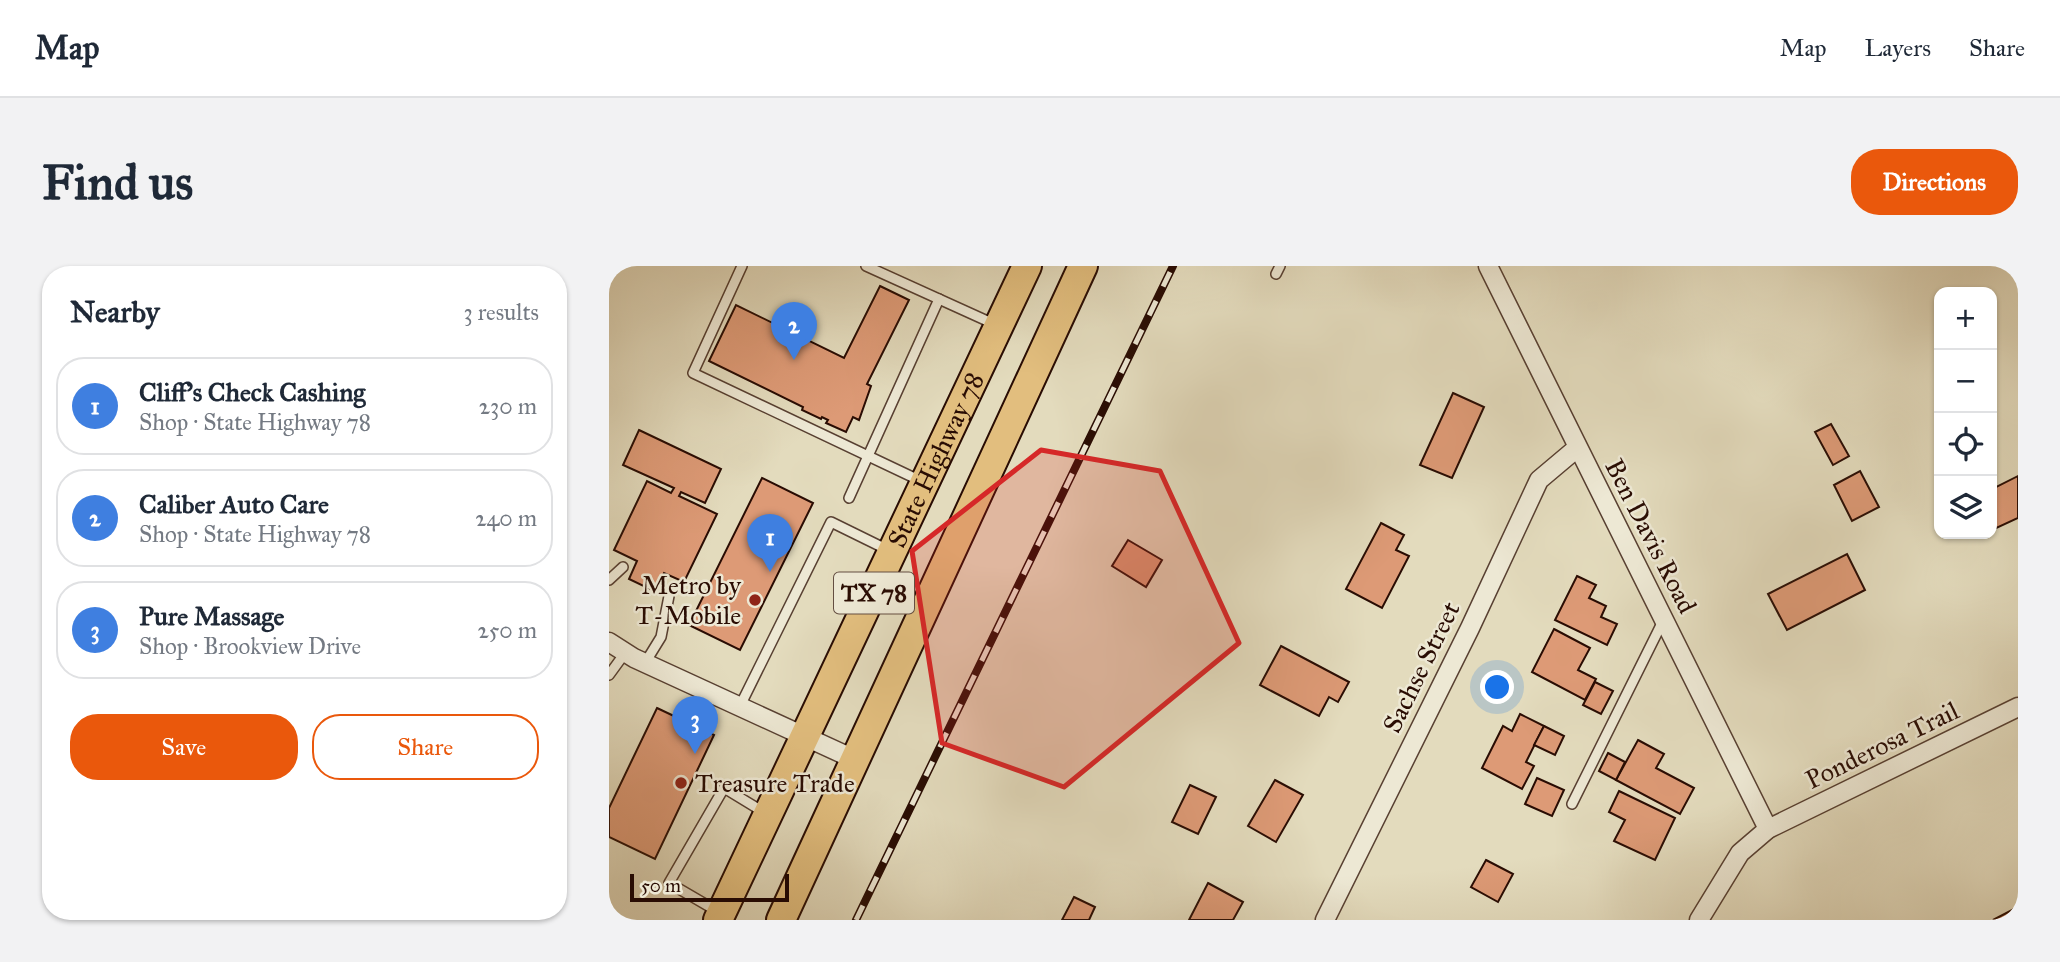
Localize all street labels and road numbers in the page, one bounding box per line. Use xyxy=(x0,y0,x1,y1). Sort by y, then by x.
street label: State Highway 78 xyxy=(880,367,990,552)
street label: Ben Davis Road xyxy=(1598,453,1704,619)
road number: TX 78 xyxy=(834,572,914,614)
street label: Sachse Street xyxy=(1376,596,1466,738)
street label: Ponderosa Trail xyxy=(1800,694,1964,796)

